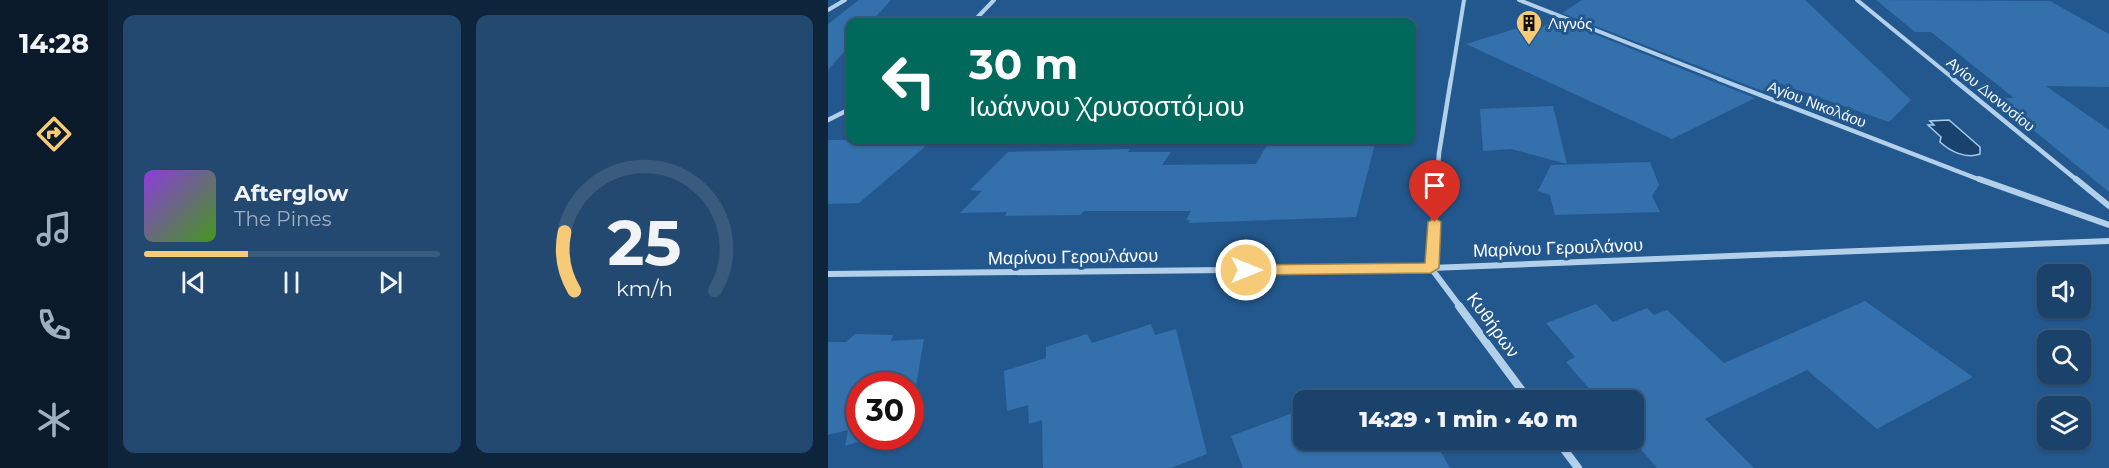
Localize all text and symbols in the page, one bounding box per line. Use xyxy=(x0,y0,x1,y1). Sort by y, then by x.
building icon: Λιγνός xyxy=(1514,8,1544,46)
place label: Λιγνός xyxy=(1548,14,1592,33)
text: 14:28 xyxy=(19,27,89,60)
text: 30 m xyxy=(969,38,1078,90)
icon: left xyxy=(870,42,948,120)
street label: Αγίου Διονυσίου xyxy=(1943,53,2039,135)
street label: Αγίου Νικολάου xyxy=(1765,76,1869,132)
text: Ιωάννου Χρυσοστόμου xyxy=(969,90,1244,123)
icon: directions xyxy=(33,113,75,155)
pin xyxy=(1409,160,1460,222)
icon: arrive xyxy=(1418,169,1451,202)
text: Afterglow xyxy=(234,180,348,207)
text: 25 xyxy=(607,205,681,281)
text: The Pines xyxy=(234,207,331,231)
icon: music xyxy=(33,208,75,250)
street label: Μαρίνου Γερουλάνου xyxy=(1473,234,1643,262)
position arrow xyxy=(1214,238,1278,302)
street label: Μαρίνου Γερουλάνου xyxy=(988,245,1158,269)
map controls xyxy=(2037,264,2091,450)
button: sound xyxy=(2037,264,2091,318)
icon: previous xyxy=(177,266,210,299)
icon: pause xyxy=(275,266,308,299)
icon: next xyxy=(374,266,407,299)
text: km/h xyxy=(616,275,673,301)
street label: Κυθήρων xyxy=(1462,288,1524,362)
icon: phone xyxy=(33,304,75,346)
button: search xyxy=(2037,330,2091,384)
speed limit sign: 30 xyxy=(846,372,924,450)
button: layers xyxy=(2037,396,2091,450)
icon: climate xyxy=(33,399,75,441)
text: 14:29 · 1 min · 40 m xyxy=(1359,406,1578,433)

